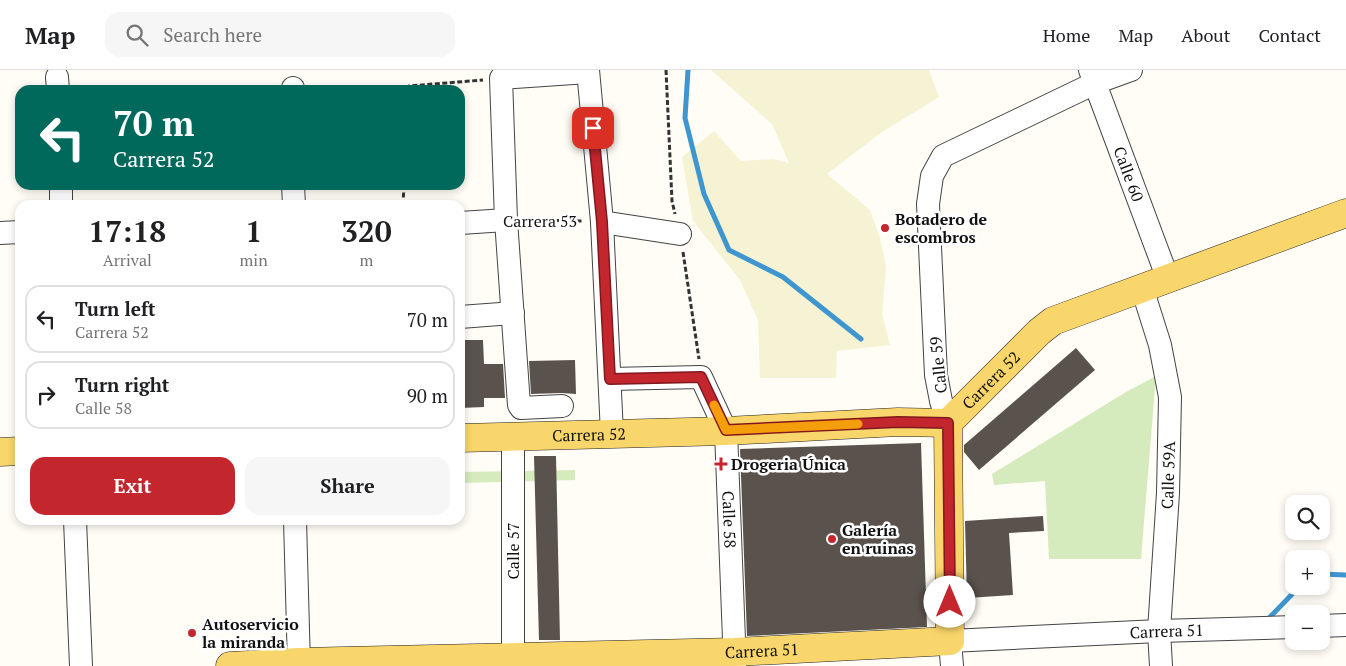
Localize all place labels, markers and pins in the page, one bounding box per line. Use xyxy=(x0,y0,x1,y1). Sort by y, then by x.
pin xyxy=(572,107,614,149)
place label: Botadero de escombros xyxy=(895,208,988,248)
marker: Botadero de escombros xyxy=(879,222,891,234)
place label: Drogeria Única xyxy=(731,453,846,475)
marker: Drogeria Única xyxy=(715,458,727,470)
place label: Galería en ruinas xyxy=(842,519,914,559)
marker: Galería en ruinas xyxy=(826,533,838,545)
place label: Autoservicio la miranda xyxy=(202,613,299,653)
marker: Autoservicio la miranda xyxy=(186,627,198,639)

